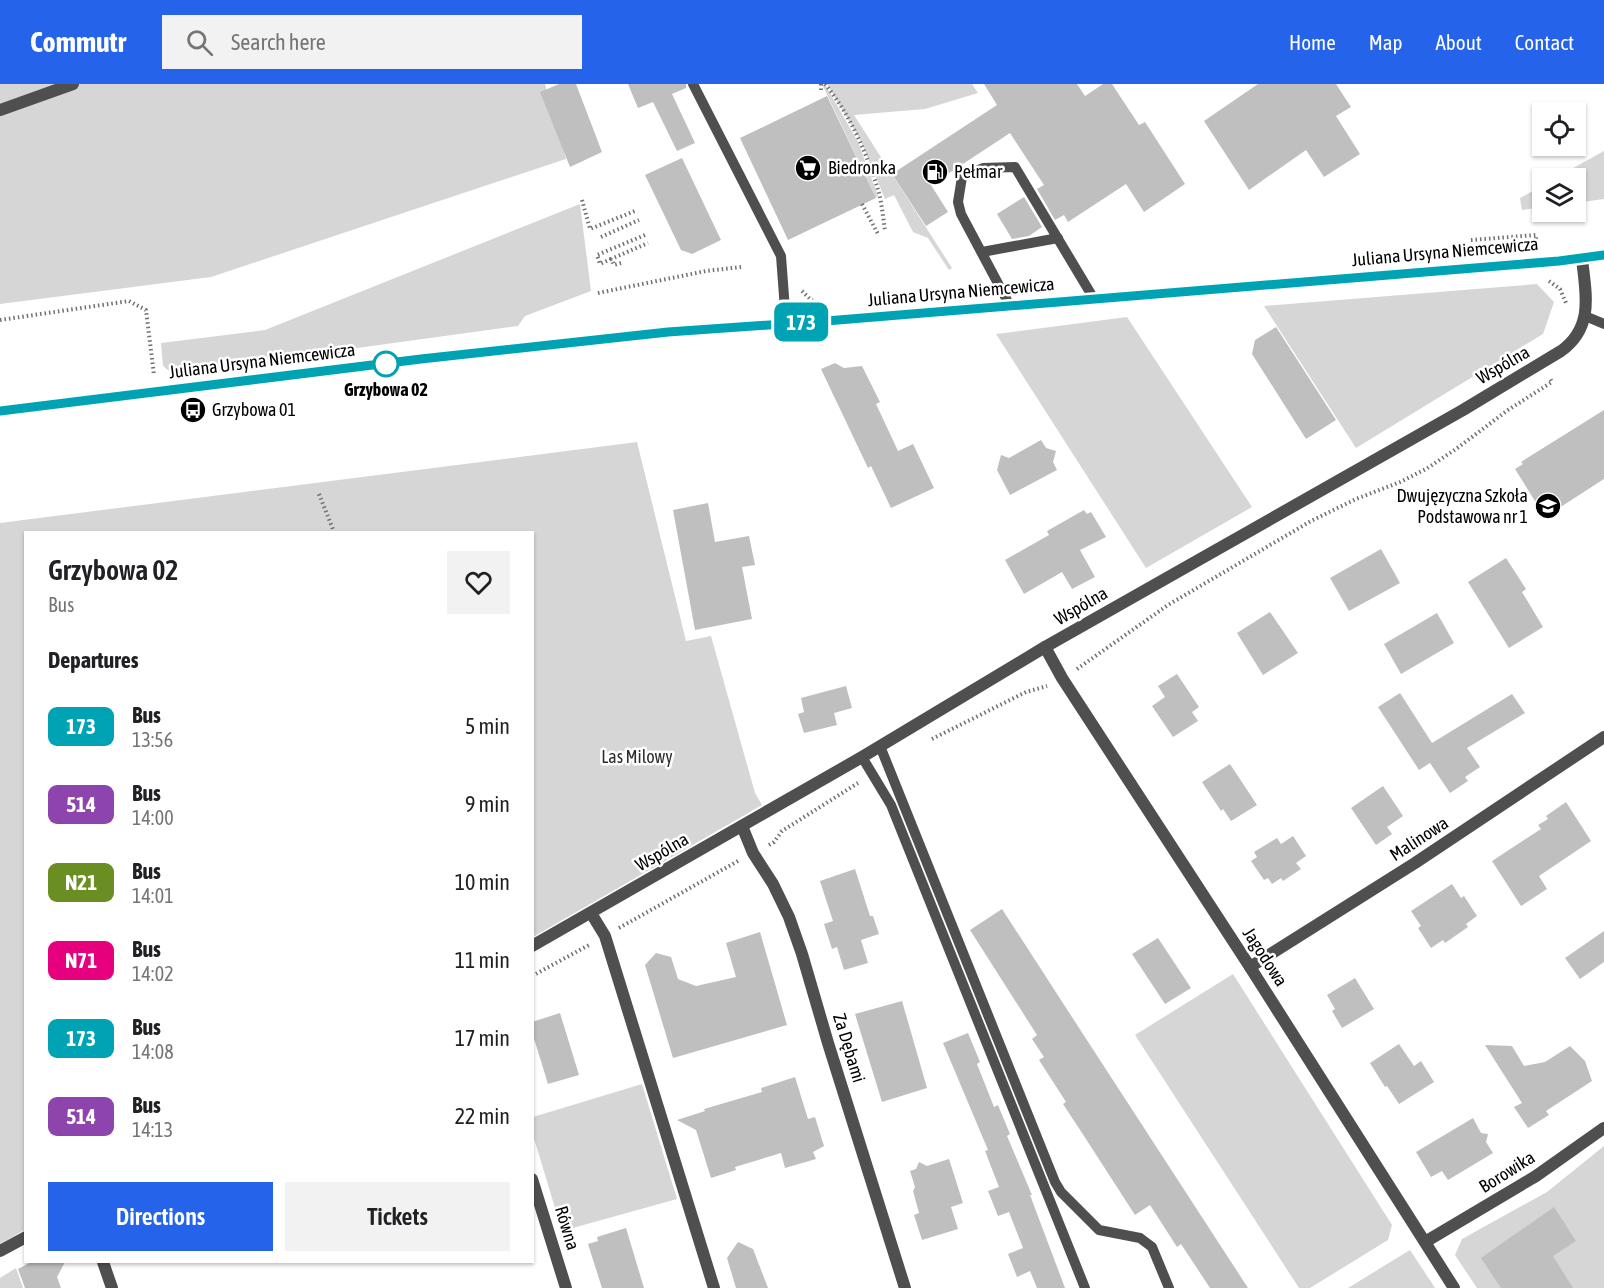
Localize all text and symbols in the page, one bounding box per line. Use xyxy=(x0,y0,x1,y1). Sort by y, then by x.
search box xyxy=(162,15,582,69)
text: Commutr xyxy=(30,26,126,58)
icon: search xyxy=(183,26,216,59)
text: Search here xyxy=(231,29,326,55)
text: Home xyxy=(1289,30,1336,54)
text: Map xyxy=(1369,30,1403,54)
text: About xyxy=(1436,30,1482,54)
text: Contact xyxy=(1515,30,1574,54)
map controls xyxy=(1532,102,1586,222)
button: locate xyxy=(1532,102,1586,156)
supermarket icon: Biedronka xyxy=(793,153,823,183)
place label: Biedronka xyxy=(828,157,896,178)
fuel station icon: Pełmar xyxy=(920,157,950,187)
place label: Pełmar xyxy=(954,161,1003,182)
button: layers xyxy=(1532,168,1586,222)
street label: Juliana Ursyna Niemcewicza xyxy=(1351,233,1539,270)
street label: Juliana Ursyna Niemcewicza xyxy=(867,273,1055,310)
line badge: 173 xyxy=(766,302,836,342)
text: 173 xyxy=(786,310,816,334)
street label: Juliana Ursyna Niemcewicza xyxy=(168,339,356,382)
street label: Wspólna xyxy=(1472,341,1533,388)
marker: Grzybowa 02 xyxy=(373,351,399,377)
place label: Grzybowa 02 xyxy=(344,379,428,400)
bus stop icon: Grzybowa 01 xyxy=(178,395,208,425)
place label: Grzybowa 01 xyxy=(212,399,296,420)
place label: Dwujęzyczna Szkoła Podstawowa nr 1 xyxy=(1397,485,1528,527)
school or university icon: Dwujęzyczna Szkoła Podstawowa nr 1 xyxy=(1533,491,1563,521)
button: heart xyxy=(447,551,510,614)
text: Grzybowa 02 xyxy=(48,554,178,586)
street label: Wspólna xyxy=(1050,582,1111,629)
text: Bus xyxy=(48,593,74,616)
text: Departures xyxy=(48,647,138,673)
text: Bus xyxy=(132,702,161,728)
text: 5 min xyxy=(465,713,510,739)
text: 173 xyxy=(66,714,96,738)
text: 13:56 xyxy=(132,728,173,751)
park label: Las Milowy xyxy=(601,746,673,767)
text: Bus xyxy=(132,780,161,806)
text: 9 min xyxy=(465,791,510,817)
text: 514 xyxy=(66,792,96,816)
text: 14:00 xyxy=(132,806,174,829)
street label: Malinowa xyxy=(1386,812,1452,865)
street label: Wspólna xyxy=(631,828,692,875)
text: Bus xyxy=(132,858,161,884)
text: 10 min xyxy=(455,869,510,895)
text: N21 xyxy=(65,870,97,894)
text: 14:01 xyxy=(132,884,174,907)
street label: Jagodowa xyxy=(1239,923,1292,990)
text: Bus xyxy=(132,936,161,962)
text: 11 min xyxy=(455,947,510,973)
text: N71 xyxy=(65,948,97,972)
text: 14:02 xyxy=(132,962,174,985)
street label: Za Dębami xyxy=(829,1011,870,1085)
text: Bus xyxy=(132,1014,161,1040)
text: 17 min xyxy=(455,1025,510,1051)
text: 173 xyxy=(66,1026,96,1050)
text: 14:08 xyxy=(132,1040,174,1063)
text: Bus xyxy=(132,1092,161,1118)
text: 22 min xyxy=(455,1103,510,1129)
text: 514 xyxy=(66,1104,96,1128)
text: 14:13 xyxy=(132,1118,173,1141)
street label: Borowika xyxy=(1475,1146,1538,1197)
button: Directions xyxy=(48,1182,273,1251)
button: Tickets xyxy=(285,1182,510,1251)
street label: Równa xyxy=(551,1203,584,1253)

